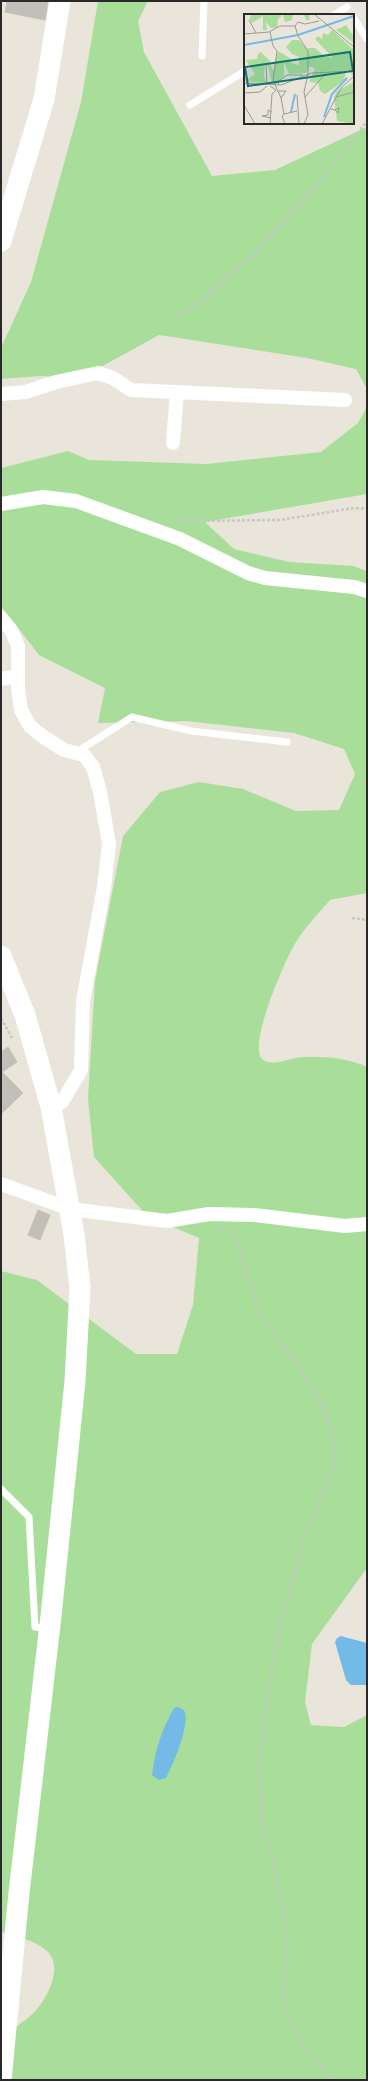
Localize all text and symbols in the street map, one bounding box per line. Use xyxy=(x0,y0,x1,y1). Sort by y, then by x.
inset map xyxy=(244,14,354,124)

